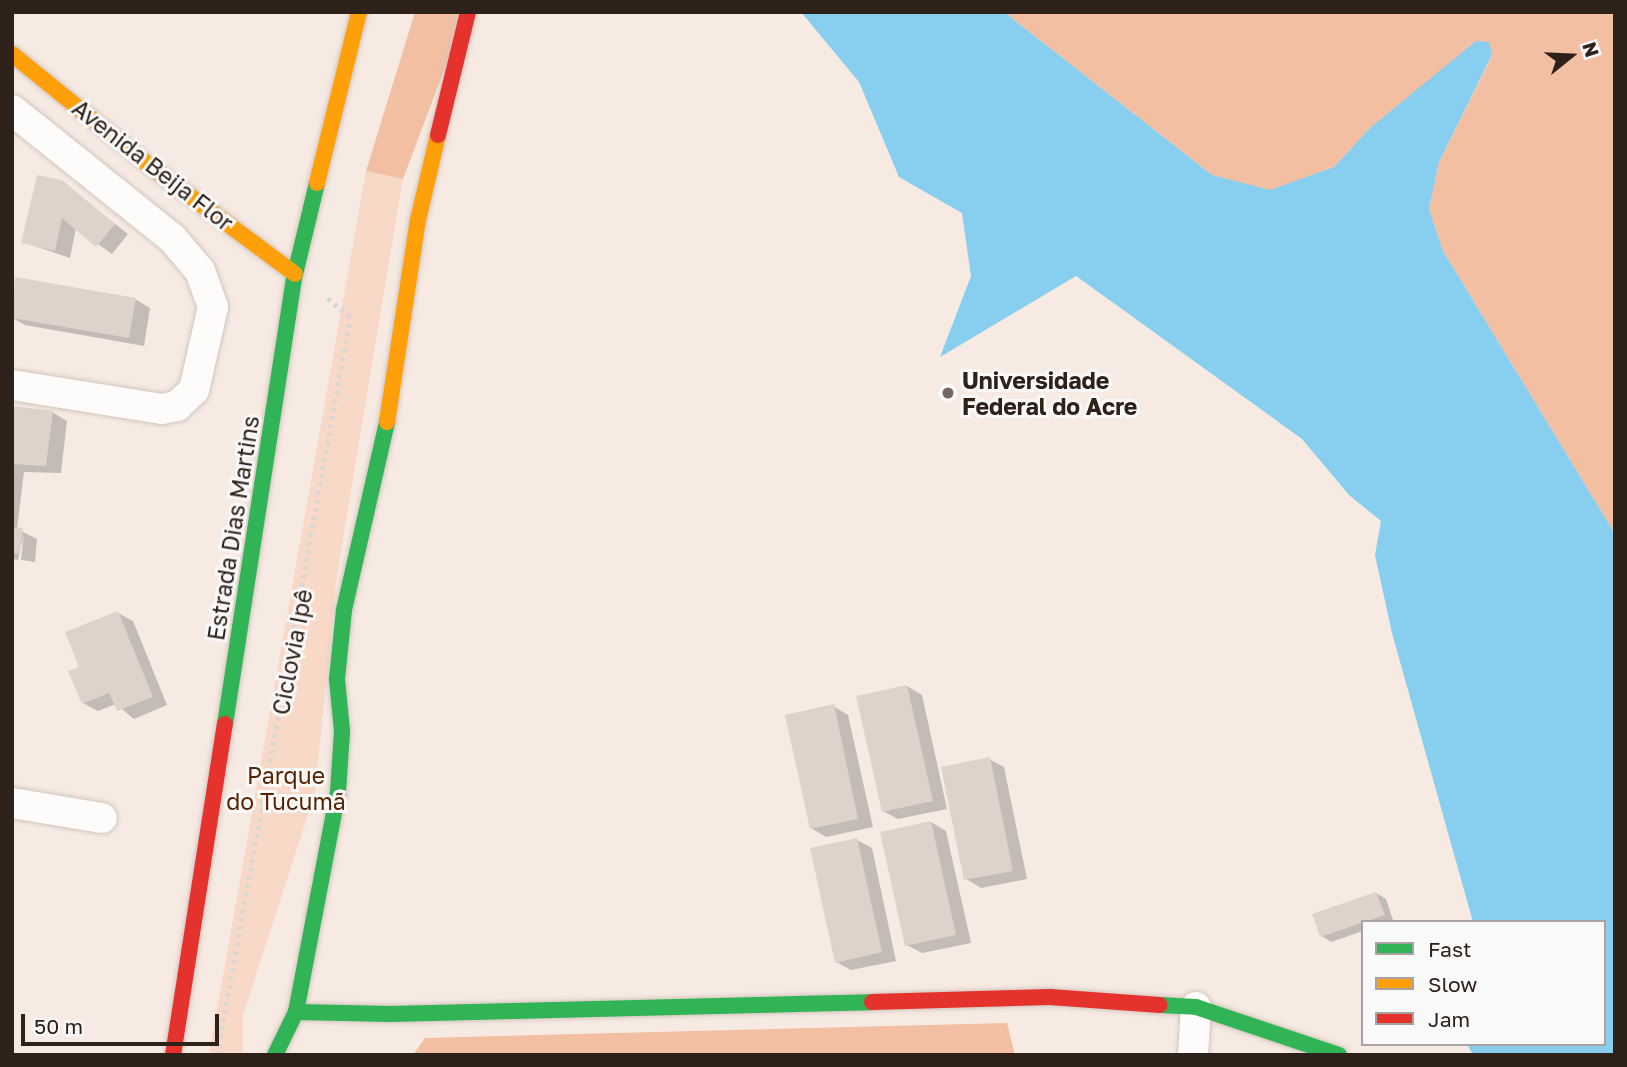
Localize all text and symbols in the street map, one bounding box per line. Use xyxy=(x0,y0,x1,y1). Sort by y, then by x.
north arrow xyxy=(1536,21,1606,91)
text: N xyxy=(1578,39,1605,60)
street label: Avenida Beija Flor xyxy=(67,94,239,236)
place label: Universidade Federal do Acre xyxy=(962,366,1137,420)
marker: Universidade Federal do Acre xyxy=(940,385,956,401)
street label: Estrada Dias Martins xyxy=(202,414,264,642)
street label: Ciclovia Ipê xyxy=(266,587,318,717)
park label: Parque do Tucumã xyxy=(226,761,346,815)
legend xyxy=(1361,920,1606,1046)
text: Fast xyxy=(1428,936,1471,962)
text: Slow xyxy=(1428,971,1477,997)
scale bar xyxy=(24,1000,222,1044)
text: Jam xyxy=(1428,1006,1470,1032)
text: 50 m xyxy=(34,1013,83,1039)

